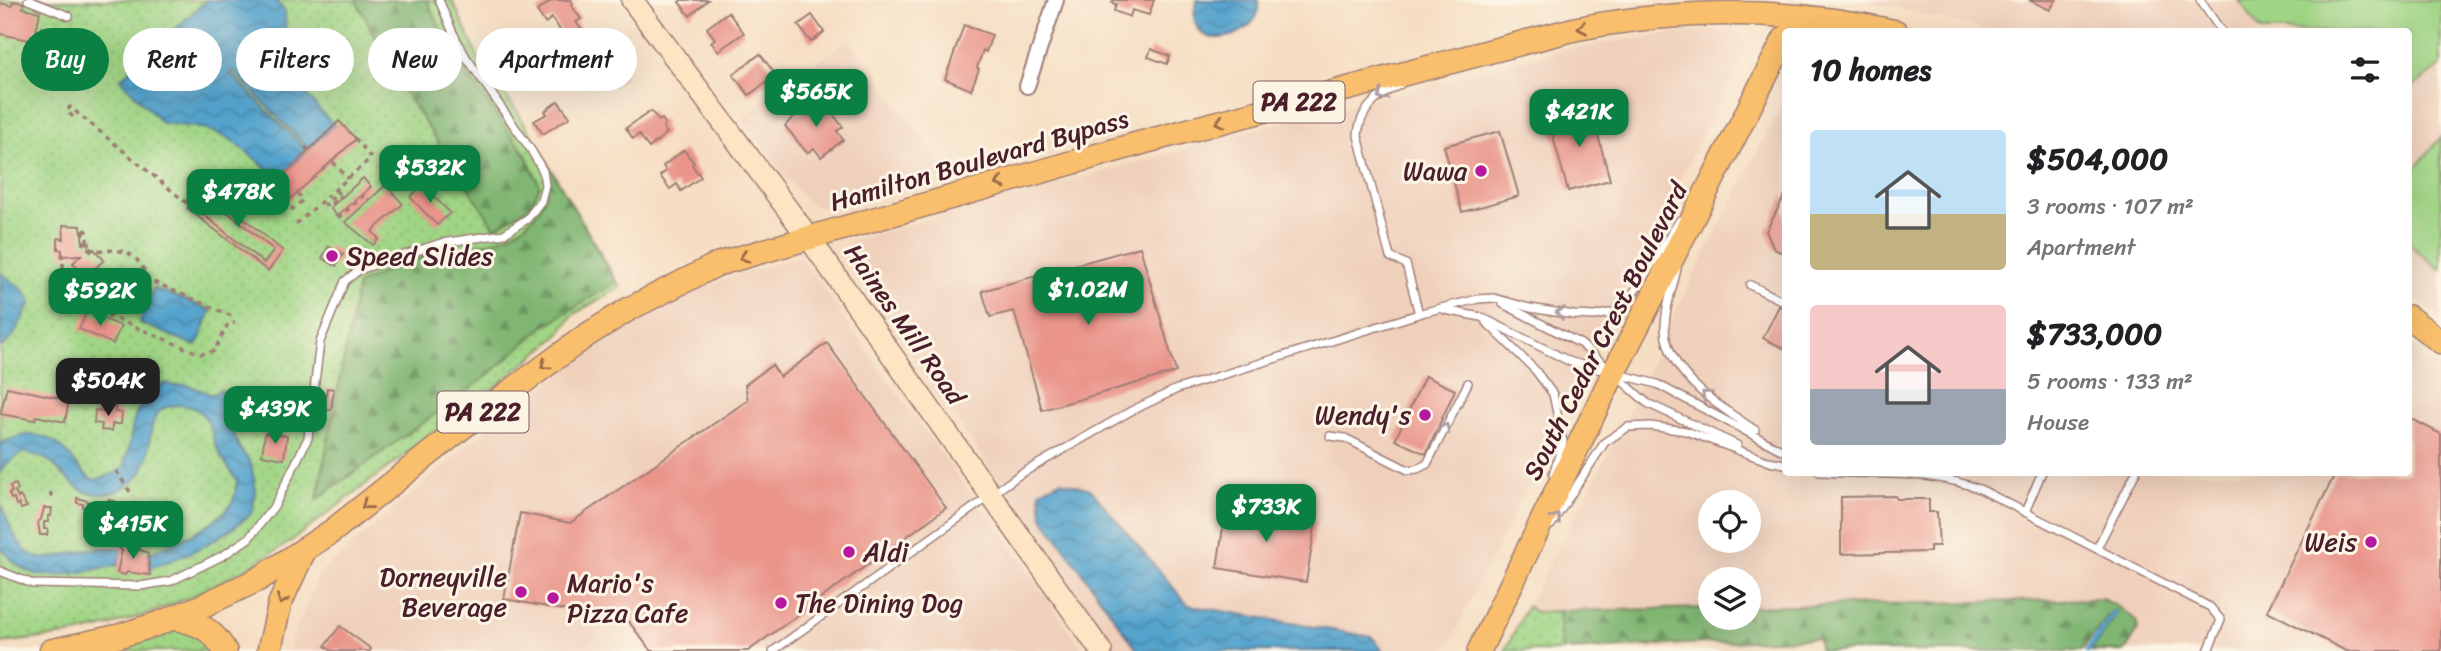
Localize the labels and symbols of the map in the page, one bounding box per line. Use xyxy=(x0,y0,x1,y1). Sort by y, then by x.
one-way arrow xyxy=(1576,19,1588,34)
pin: $565K xyxy=(767,69,865,129)
road number: PA 222 xyxy=(1254,82,1344,122)
one-way arrow xyxy=(1377,88,1390,100)
pin: $421K xyxy=(1530,90,1628,149)
street label: Hamilton Boulevard Bypass xyxy=(824,95,1134,225)
one-way arrow xyxy=(1214,114,1226,129)
pin: $532K xyxy=(381,146,479,205)
place label: Wawa xyxy=(1403,148,1468,194)
marker: Wawa xyxy=(1473,163,1489,179)
pin: $478K xyxy=(189,170,287,229)
street label: South Cedar Crest Boulevard xyxy=(1510,172,1701,488)
one-way arrow xyxy=(995,175,1007,190)
place label: Speed Slides xyxy=(346,233,493,279)
street label: Haines Mill Road xyxy=(832,233,980,417)
marker: Speed Slides xyxy=(324,248,340,264)
one-way arrow xyxy=(738,248,750,263)
pin: $592K xyxy=(51,268,149,328)
pin: $1.02M xyxy=(1031,268,1145,327)
one-way arrow xyxy=(1554,305,1565,320)
one-way arrow xyxy=(540,357,553,369)
pin: $504K xyxy=(59,358,157,418)
pin: $439K xyxy=(226,386,324,446)
road number: PA 222 xyxy=(438,391,528,432)
one-way arrow xyxy=(1701,391,1714,403)
place label: Wendy's xyxy=(1315,392,1412,438)
marker: Wendy's xyxy=(1417,407,1433,423)
one-way arrow xyxy=(1436,423,1450,435)
pin: $733K xyxy=(1217,484,1315,544)
one-way arrow xyxy=(361,496,373,509)
pin: $415K xyxy=(84,502,182,561)
one-way arrow xyxy=(1547,513,1560,526)
place label: Weis xyxy=(2304,519,2358,565)
place label: Aldi xyxy=(862,529,909,575)
marker: Weis xyxy=(2363,534,2379,550)
marker: Aldi xyxy=(841,544,857,560)
place label: Dorneyville Beverage xyxy=(379,554,507,630)
place label: Mario's Pizza Cafe xyxy=(567,560,688,636)
place label: The Dining Dog xyxy=(795,580,963,626)
marker: Dorneyville Beverage xyxy=(513,584,529,600)
marker: Mario's Pizza Cafe xyxy=(545,590,561,606)
one-way arrow xyxy=(277,593,291,605)
marker: The Dining Dog xyxy=(773,595,789,611)

